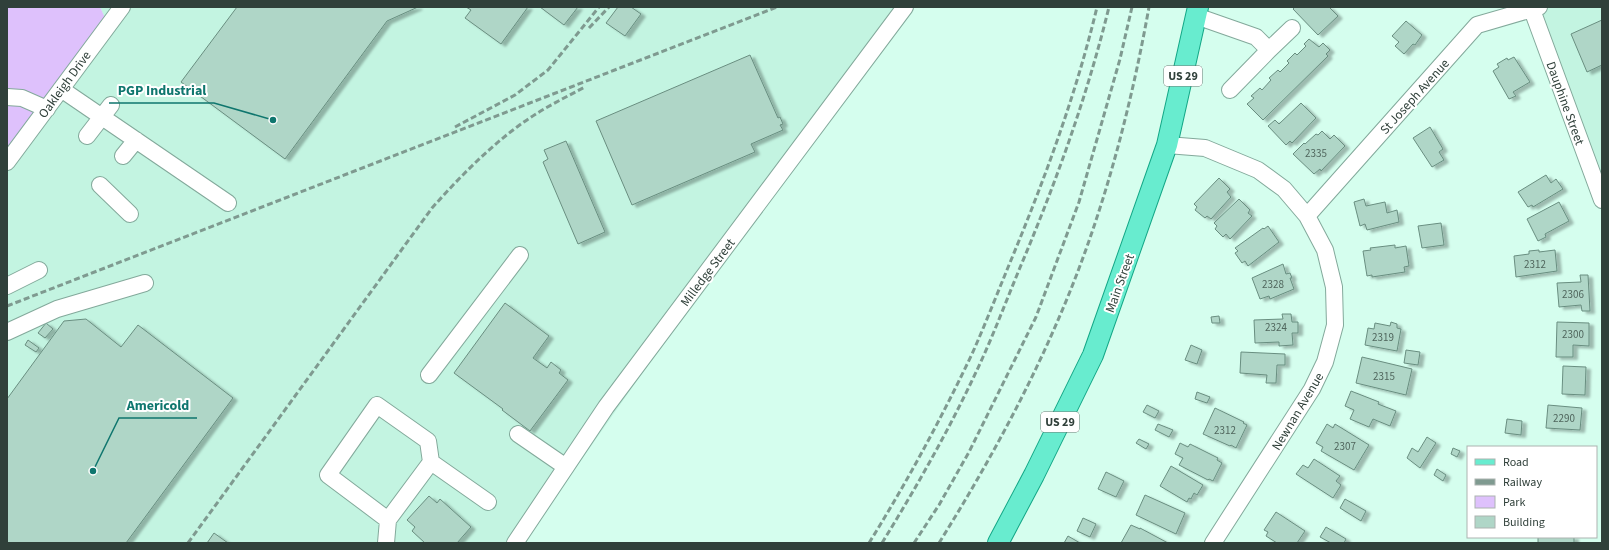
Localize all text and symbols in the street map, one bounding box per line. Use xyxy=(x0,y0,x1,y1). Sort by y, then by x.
street label: Oakleigh Drive xyxy=(34,47,95,122)
street label: St Joseph Avenue xyxy=(1376,55,1453,138)
street label: Dauphine Street xyxy=(1542,59,1589,148)
road number: US 29 xyxy=(1164,66,1202,86)
callout: PGP Industrial xyxy=(109,77,214,103)
text: PGP Industrial xyxy=(118,81,206,101)
house number: 2335 xyxy=(1305,146,1327,161)
street label: Milledge Street xyxy=(676,234,740,310)
street label: Main Street xyxy=(1101,251,1139,315)
house number: 2312 xyxy=(1524,257,1546,272)
house number: 2328 xyxy=(1262,277,1284,292)
house number: 2306 xyxy=(1562,287,1584,302)
house number: 2324 xyxy=(1265,320,1287,335)
house number: 2300 xyxy=(1562,327,1584,342)
house number: 2319 xyxy=(1372,330,1394,345)
street label: Newnan Avenue xyxy=(1268,369,1328,454)
house number: 2315 xyxy=(1373,369,1395,384)
callout: Americold xyxy=(119,392,197,418)
text: Americold xyxy=(126,396,189,416)
house number: 2290 xyxy=(1553,411,1575,426)
road number: US 29 xyxy=(1041,412,1079,432)
house number: 2312 xyxy=(1214,423,1236,438)
house number: 2307 xyxy=(1334,439,1356,454)
legend xyxy=(1467,446,1597,538)
text: Road xyxy=(1503,454,1529,471)
text: Railway xyxy=(1503,474,1542,491)
text: Park xyxy=(1503,494,1525,511)
text: Building xyxy=(1503,514,1545,531)

